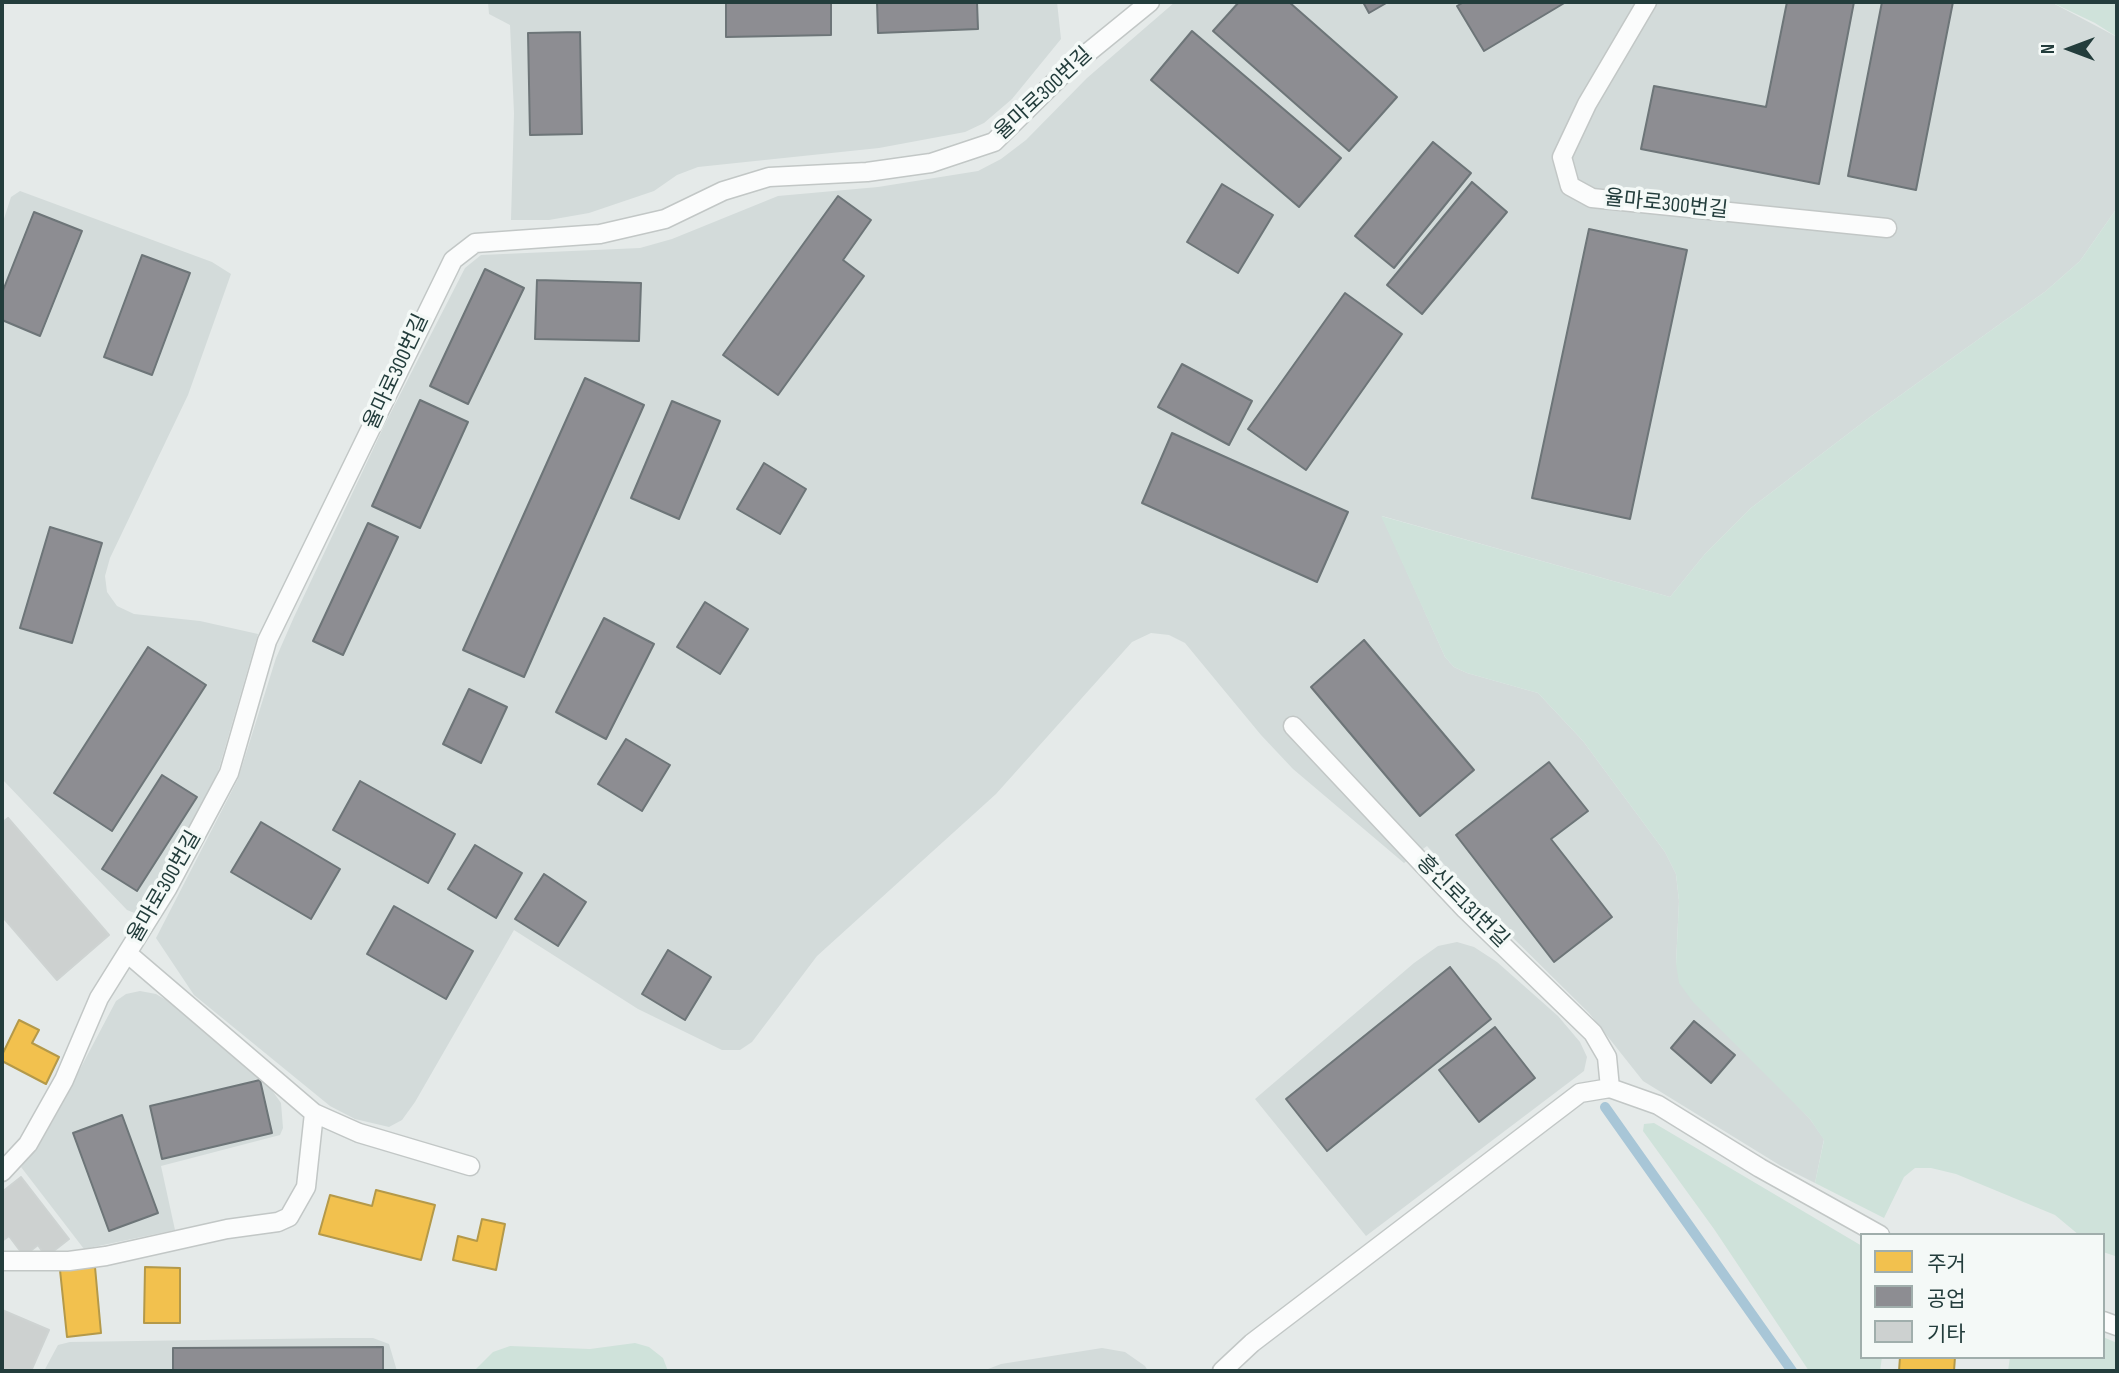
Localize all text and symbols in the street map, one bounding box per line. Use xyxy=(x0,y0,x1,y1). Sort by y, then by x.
north arrow xyxy=(2035,14,2105,84)
street label: 율마로300번길 xyxy=(990,42,1098,146)
text: N xyxy=(2037,44,2060,54)
street label: 율마로300번길 xyxy=(1603,186,1729,224)
street label: 율마로300번길 xyxy=(359,310,435,434)
street label: 율마로300번길 xyxy=(123,827,207,947)
street label: 흥신로131번길 xyxy=(1411,851,1513,953)
legend xyxy=(1860,1233,2105,1359)
text: 주거 xyxy=(1927,1252,1966,1277)
text: 공업 xyxy=(1927,1287,1966,1312)
text: 기타 xyxy=(1927,1322,1966,1347)

